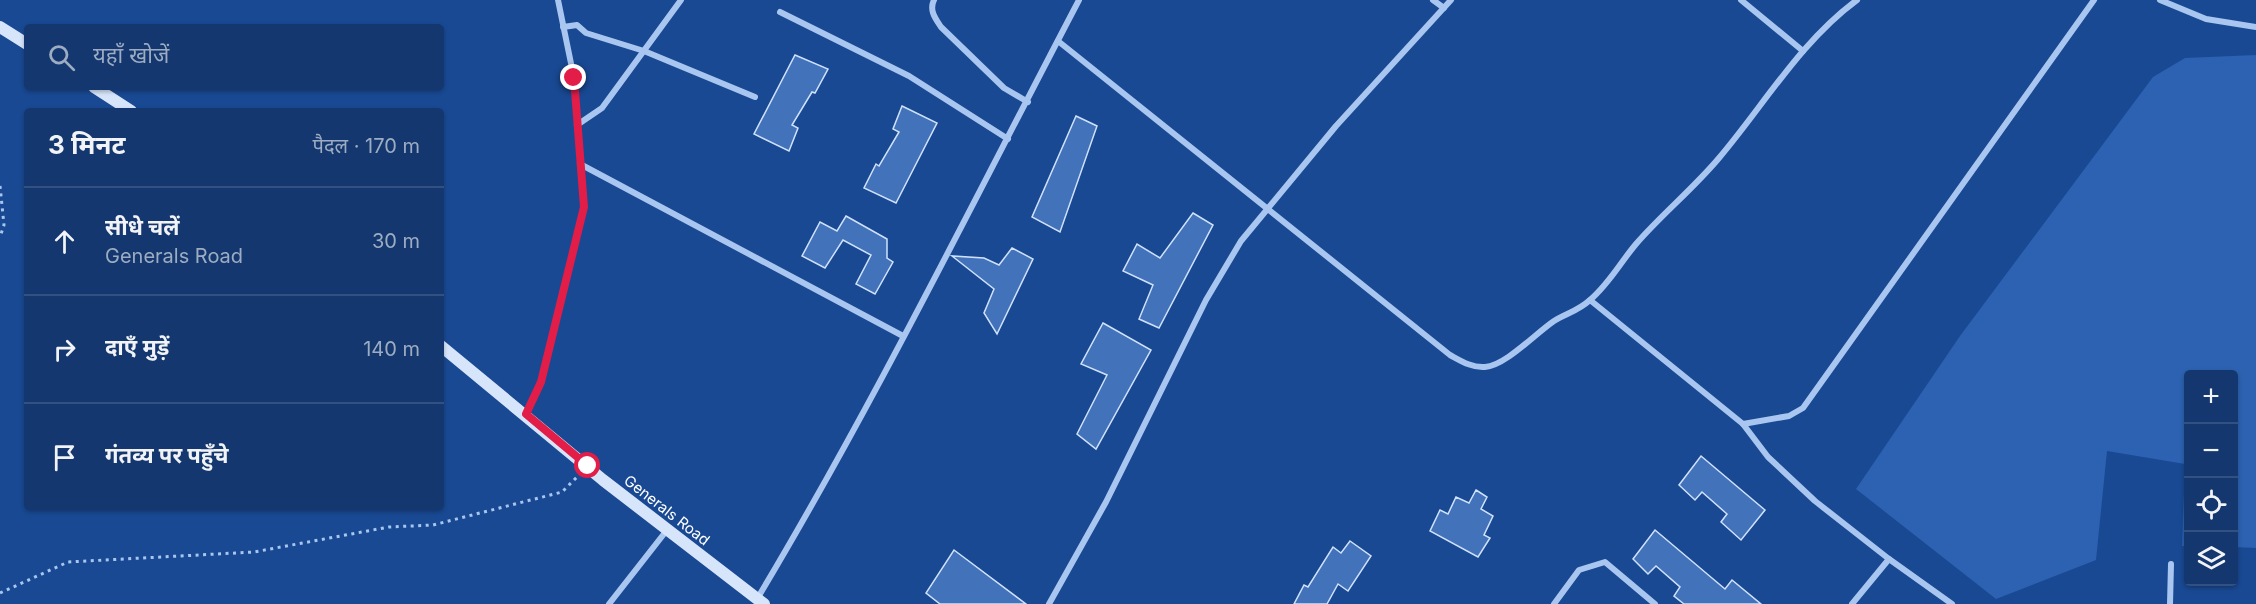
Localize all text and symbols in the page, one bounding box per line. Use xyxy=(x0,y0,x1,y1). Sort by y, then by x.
search box xyxy=(24,24,444,90)
icon: search xyxy=(45,41,78,74)
text: यहाँ खोजें xyxy=(93,42,169,68)
route end xyxy=(560,64,586,90)
text: 3 मिनट xyxy=(48,129,126,160)
text: पैदल · 170 m xyxy=(313,134,420,158)
text: सीधे चलें xyxy=(105,214,180,240)
icon: ahead xyxy=(48,225,81,258)
text: 30 m xyxy=(372,229,420,253)
text: Generals Road xyxy=(105,244,243,268)
icon: right xyxy=(48,333,81,366)
text: दाएँ मुड़ें xyxy=(105,334,169,360)
text: 140 m xyxy=(363,337,420,361)
map controls xyxy=(2184,370,2238,586)
button: + xyxy=(2184,370,2238,424)
button: − xyxy=(2184,424,2238,478)
icon: arrive xyxy=(48,441,81,474)
text: गंतव्य पर पहुँचे xyxy=(105,442,229,468)
route start xyxy=(574,452,600,478)
street label: Generals Road xyxy=(620,471,714,549)
button: locate xyxy=(2184,478,2238,532)
button: layers xyxy=(2184,532,2238,586)

